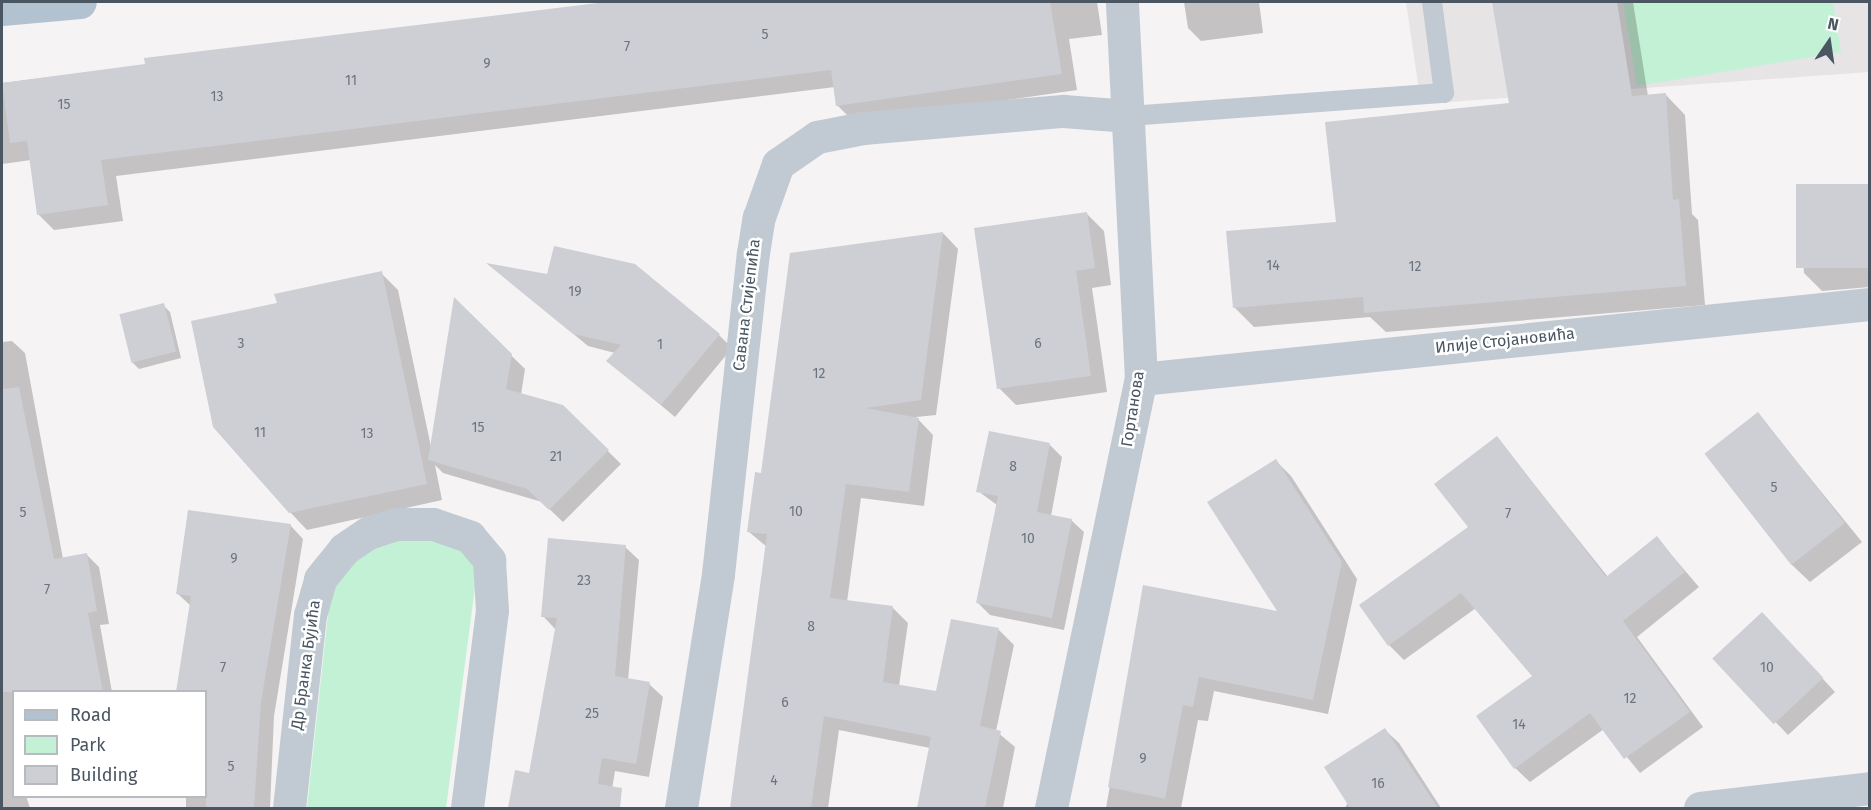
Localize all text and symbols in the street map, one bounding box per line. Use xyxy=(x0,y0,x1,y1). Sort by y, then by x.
north arrow xyxy=(1799,12,1859,72)
text: N xyxy=(1826,14,1840,34)
house number: 5 xyxy=(761,27,769,43)
house number: 7 xyxy=(624,39,630,55)
house number: 9 xyxy=(483,56,491,72)
house number: 11 xyxy=(345,73,357,89)
house number: 13 xyxy=(210,89,224,105)
house number: 15 xyxy=(57,97,71,113)
street label: Савана Стијепића xyxy=(729,238,765,372)
house number: 14 xyxy=(1266,258,1280,274)
house number: 12 xyxy=(1409,259,1421,275)
house number: 19 xyxy=(568,284,582,300)
street label: Илије Стојановића xyxy=(1434,324,1576,358)
house number: 3 xyxy=(238,336,244,352)
house number: 6 xyxy=(1034,336,1042,352)
house number: 1 xyxy=(657,337,663,353)
house number: 12 xyxy=(813,366,825,382)
street label: Гортанова xyxy=(1118,370,1148,448)
house number: 15 xyxy=(471,420,485,436)
house number: 11 xyxy=(254,425,266,441)
house number: 13 xyxy=(360,426,374,442)
house number: 21 xyxy=(550,449,562,465)
house number: 8 xyxy=(1009,459,1017,475)
house number: 5 xyxy=(1770,480,1778,496)
house number: 10 xyxy=(789,504,803,520)
house number: 5 xyxy=(19,505,27,521)
house number: 7 xyxy=(1505,506,1511,522)
house number: 10 xyxy=(1021,531,1035,547)
house number: 9 xyxy=(230,551,238,567)
house number: 23 xyxy=(577,573,591,589)
house number: 7 xyxy=(44,582,50,598)
street label: Др Бранка Бујића xyxy=(287,599,325,731)
house number: 8 xyxy=(807,619,815,635)
house number: 7 xyxy=(220,660,226,676)
house number: 10 xyxy=(1760,660,1774,676)
legend xyxy=(12,690,207,798)
house number: 12 xyxy=(1624,691,1636,707)
house number: 6 xyxy=(781,695,789,711)
text: Road xyxy=(70,704,112,726)
house number: 25 xyxy=(585,706,599,722)
house number: 14 xyxy=(1512,717,1526,733)
text: Park xyxy=(70,734,105,756)
house number: 9 xyxy=(1139,751,1147,767)
house number: 5 xyxy=(227,759,235,775)
text: Building xyxy=(70,764,137,786)
house number: 4 xyxy=(770,773,778,789)
house number: 16 xyxy=(1371,776,1385,792)

